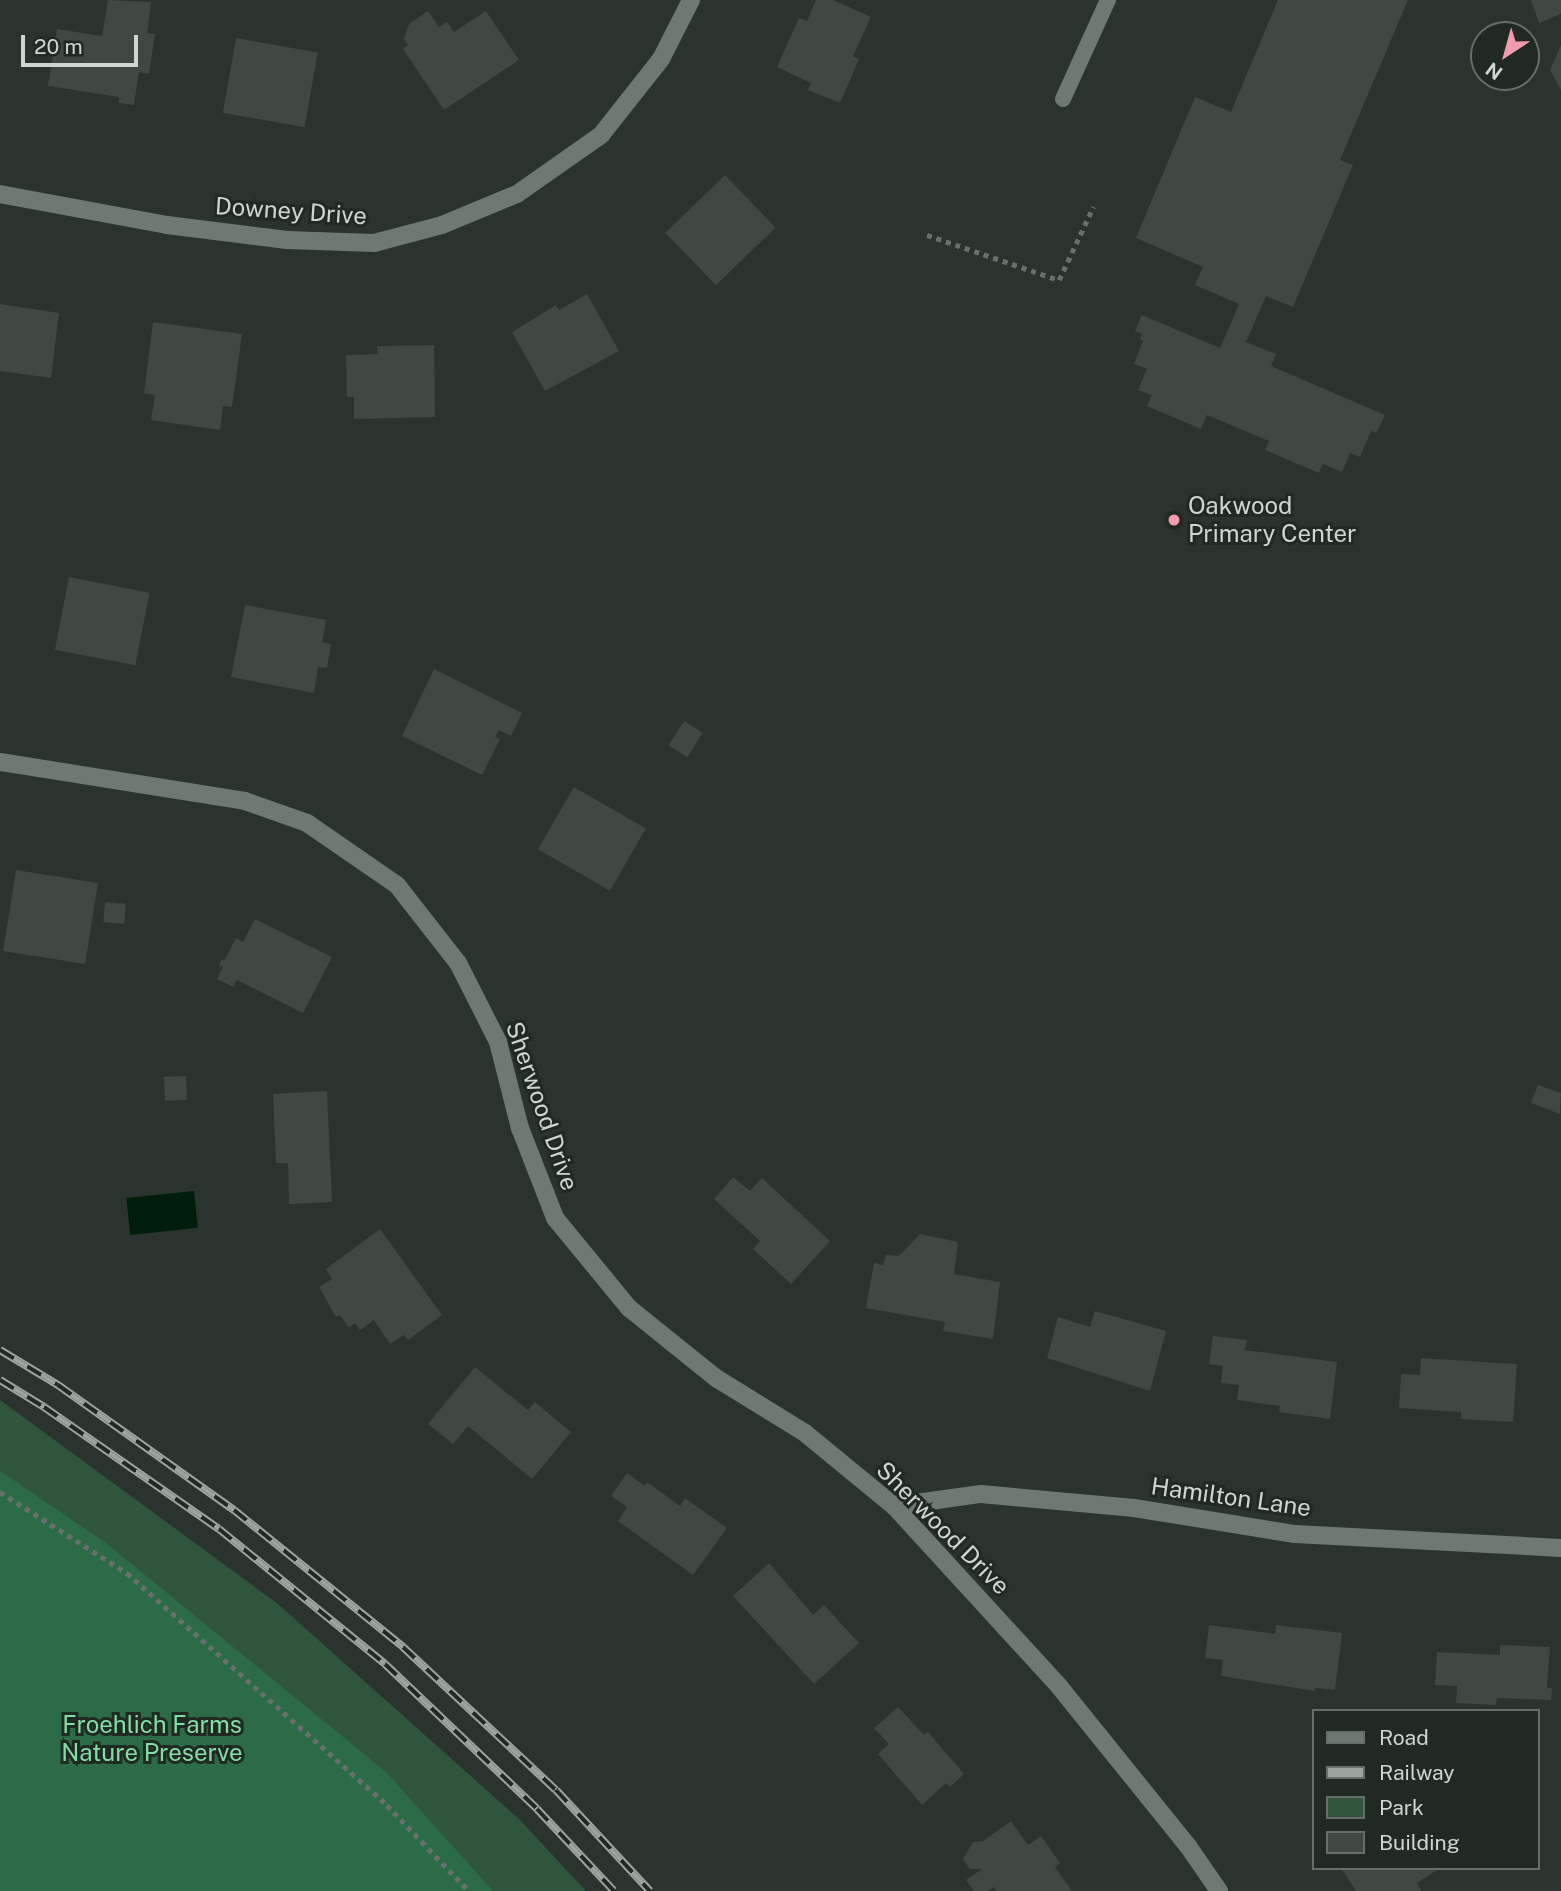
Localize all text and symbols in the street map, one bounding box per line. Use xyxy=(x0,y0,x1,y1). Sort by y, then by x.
scale bar xyxy=(24,21,142,65)
north arrow xyxy=(1470,21,1540,91)
text: 20 m xyxy=(34,34,83,59)
text: N xyxy=(1481,58,1506,85)
street label: Downey Drive xyxy=(214,191,368,231)
place label: Oakwood Primary Center xyxy=(1188,492,1357,548)
marker: Oakwood Primary Center xyxy=(1166,512,1182,528)
street label: Sherwood Drive xyxy=(500,1018,584,1194)
street label: Sherwood Drive xyxy=(870,1455,1016,1601)
street label: Hamilton Lane xyxy=(1149,1472,1313,1522)
legend xyxy=(1312,1709,1540,1870)
park label: Froehlich Farms Nature Preserve xyxy=(61,1711,243,1767)
text: Road xyxy=(1379,1725,1429,1750)
text: Railway xyxy=(1379,1760,1455,1785)
text: Park xyxy=(1379,1795,1424,1820)
text: Building xyxy=(1379,1830,1460,1855)

